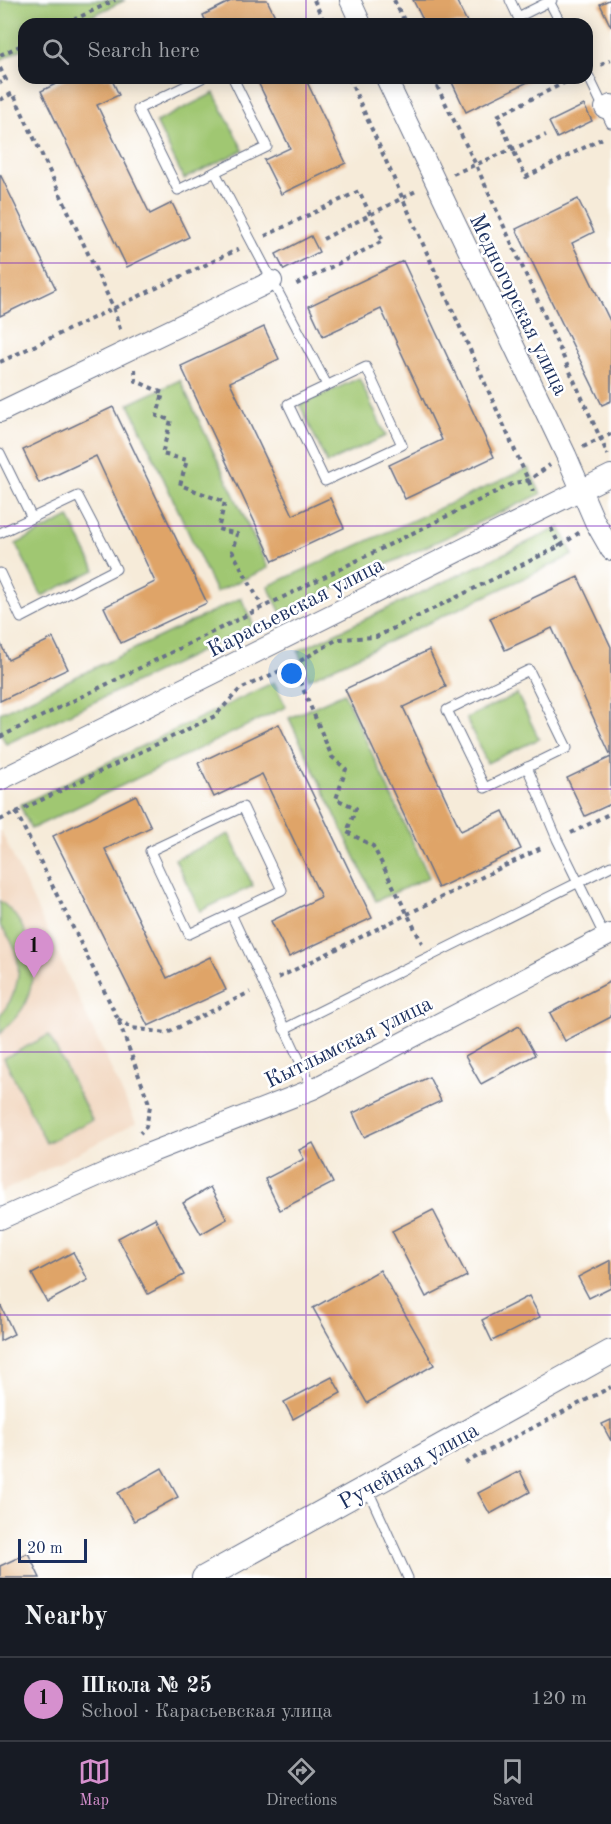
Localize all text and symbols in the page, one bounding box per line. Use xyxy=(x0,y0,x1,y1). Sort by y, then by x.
search box xyxy=(18,18,593,84)
icon: search xyxy=(39,35,72,68)
text: Search here xyxy=(87,40,200,62)
street label: Медногорская улица xyxy=(465,211,572,399)
street label: Карасьевская улица xyxy=(204,554,388,662)
your location xyxy=(277,659,306,688)
pin: 1 xyxy=(15,928,54,978)
street label: Кытлымская улица xyxy=(262,993,436,1093)
street label: Ручейная улица xyxy=(335,1419,483,1514)
scale bar xyxy=(18,1536,87,1564)
text: 20 m xyxy=(27,1541,63,1557)
text: Nearby xyxy=(24,1604,108,1630)
text: Школа № 25 xyxy=(81,1675,212,1697)
text: 1 xyxy=(38,1689,49,1709)
text: 120 m xyxy=(531,1689,587,1709)
text: School · Карасьевская улица xyxy=(81,1702,332,1722)
tab: Map xyxy=(78,1755,111,1811)
tab: Directions xyxy=(266,1755,337,1811)
tab: Saved xyxy=(493,1755,533,1811)

